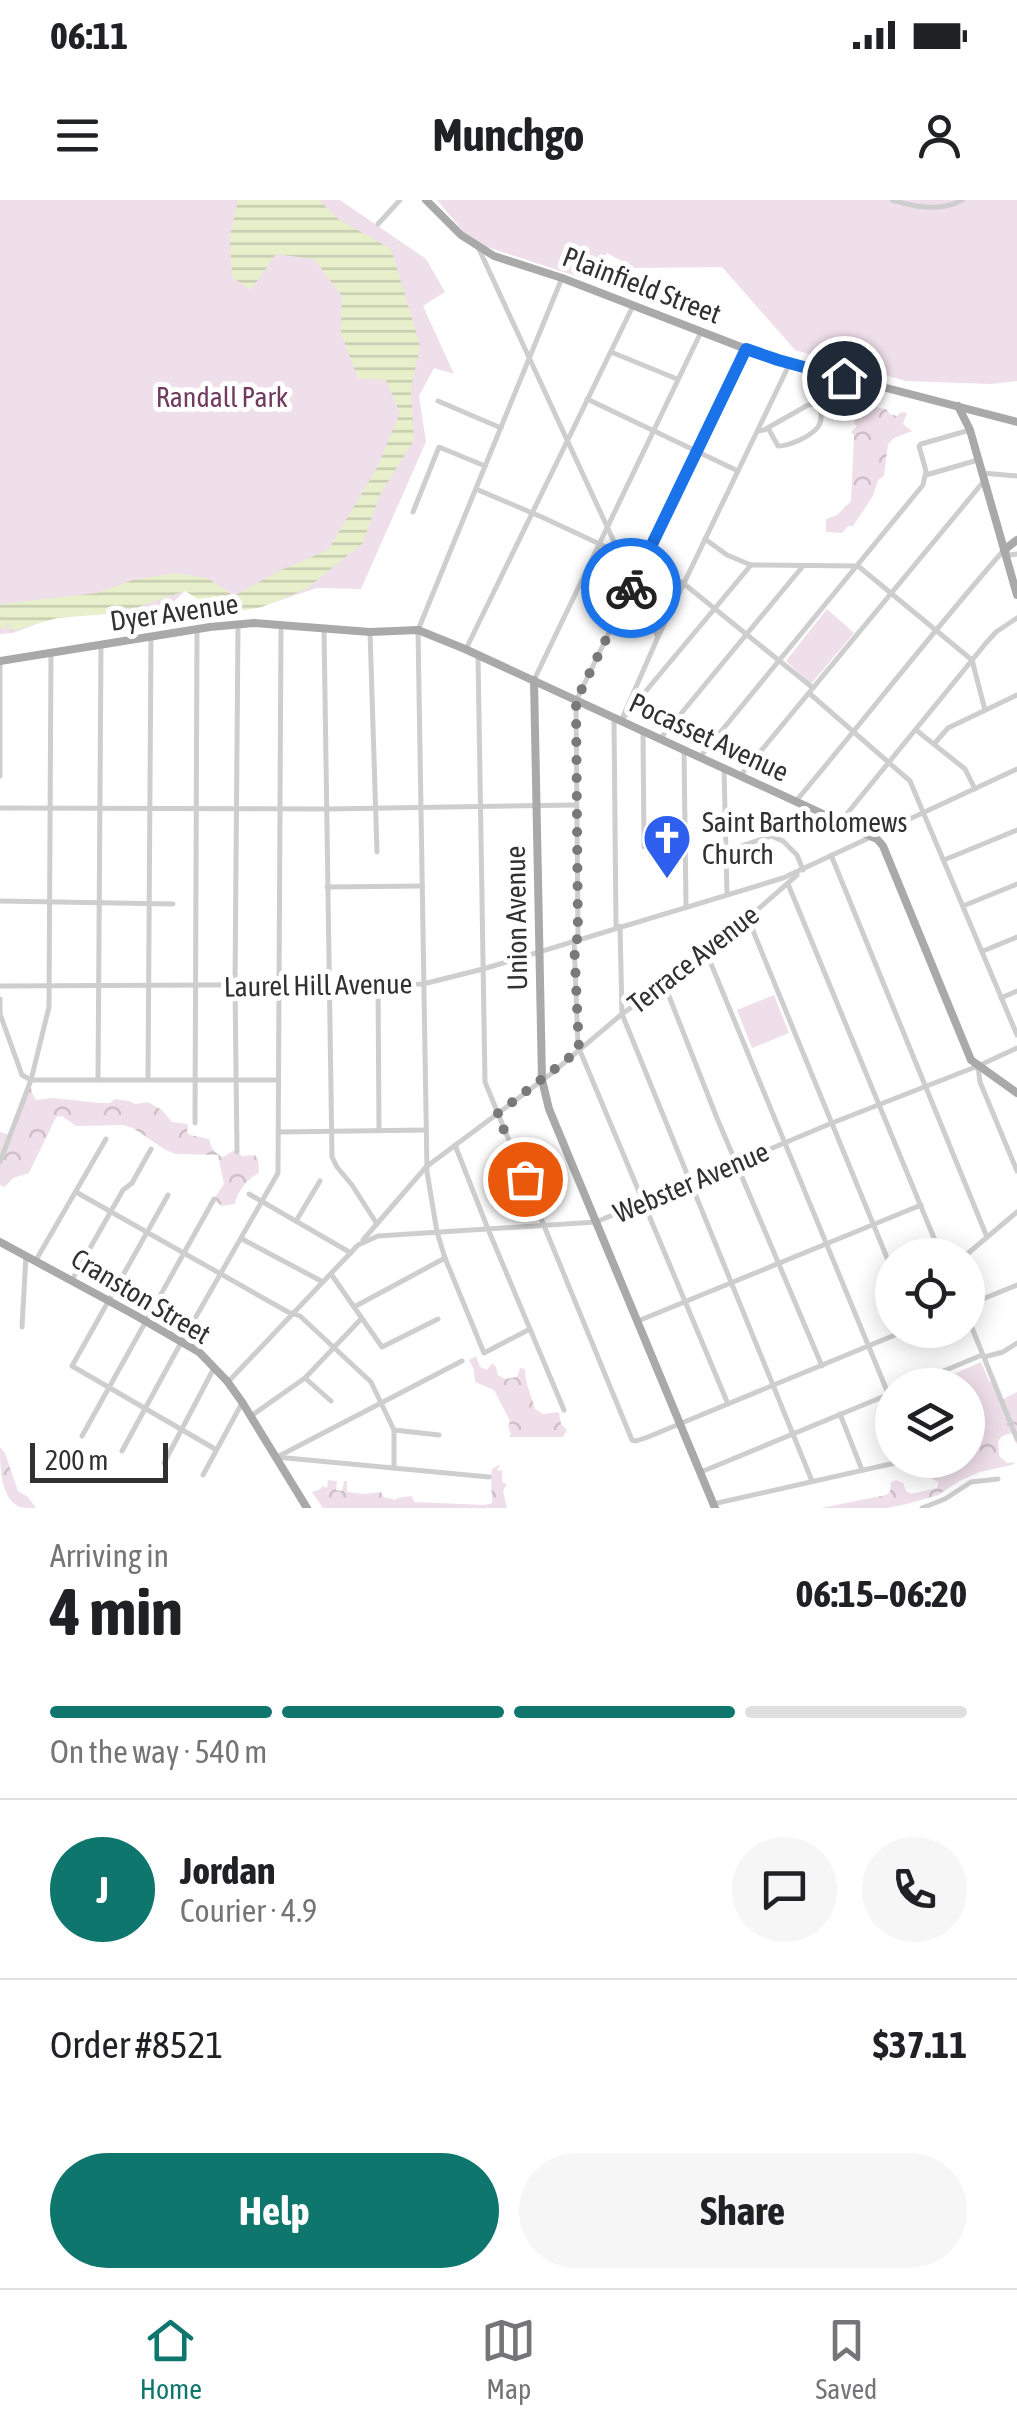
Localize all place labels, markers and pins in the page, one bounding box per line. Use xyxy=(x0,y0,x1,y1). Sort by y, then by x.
pin xyxy=(802,336,887,421)
place label: Saint Bartholomews Church xyxy=(702,806,907,870)
church icon: Saint Bartholomews Church xyxy=(641,812,693,880)
pin xyxy=(483,1137,568,1222)

